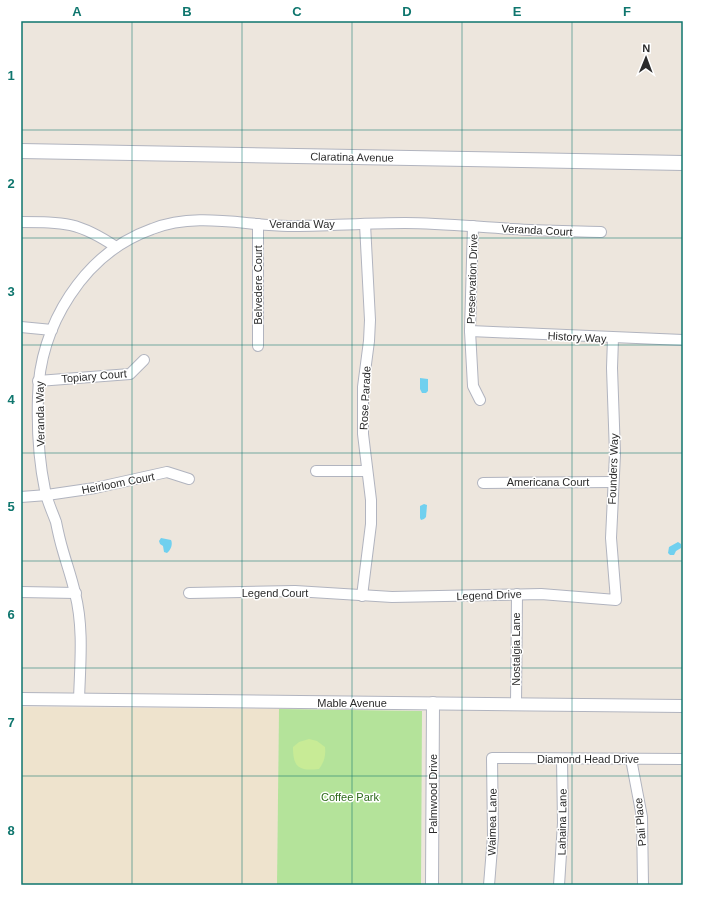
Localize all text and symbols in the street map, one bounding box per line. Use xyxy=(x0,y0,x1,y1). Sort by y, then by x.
text: A xyxy=(72,4,82,19)
text: B xyxy=(182,4,192,19)
text: C xyxy=(292,4,302,19)
text: D xyxy=(402,4,412,19)
text: E xyxy=(513,4,522,19)
text: F xyxy=(623,4,631,19)
north arrow xyxy=(626,38,666,78)
text: N xyxy=(642,42,650,54)
text: 1 xyxy=(7,68,15,83)
street label: Claratina Avenue xyxy=(310,150,394,164)
text: 2 xyxy=(7,176,15,191)
street label: Veranda Way xyxy=(269,218,335,230)
street label: Veranda Court xyxy=(501,222,573,238)
street label: Preservation Drive xyxy=(464,234,480,324)
street label: Belvedere Court xyxy=(252,245,264,325)
text: 3 xyxy=(7,284,15,299)
street label: History Way xyxy=(547,329,607,345)
street label: Rose Parade xyxy=(357,366,373,430)
street label: Topiary Court xyxy=(61,367,127,385)
street label: Veranda Way xyxy=(33,381,47,447)
text: 4 xyxy=(7,392,15,407)
street label: Founders Way xyxy=(606,433,620,505)
street label: Heirloom Court xyxy=(81,470,155,496)
street label: Americana Court xyxy=(507,476,589,488)
text: 5 xyxy=(7,499,15,514)
street label: Legend Court xyxy=(242,587,308,599)
street label: Legend Drive xyxy=(456,588,522,602)
text: 6 xyxy=(7,607,15,622)
street label: Nostalgia Lane xyxy=(510,612,522,686)
street label: Mable Avenue xyxy=(317,697,387,709)
text: 7 xyxy=(7,715,15,730)
street label: Diamond Head Drive xyxy=(537,753,639,765)
street label: Palmwood Drive xyxy=(427,754,439,834)
street label: Waimea Lane xyxy=(485,788,499,856)
street label: Lahaina Lane xyxy=(555,789,569,855)
park label: Coffee Park xyxy=(321,791,379,803)
street label: Pali Place xyxy=(632,797,648,847)
text: 8 xyxy=(7,823,15,838)

